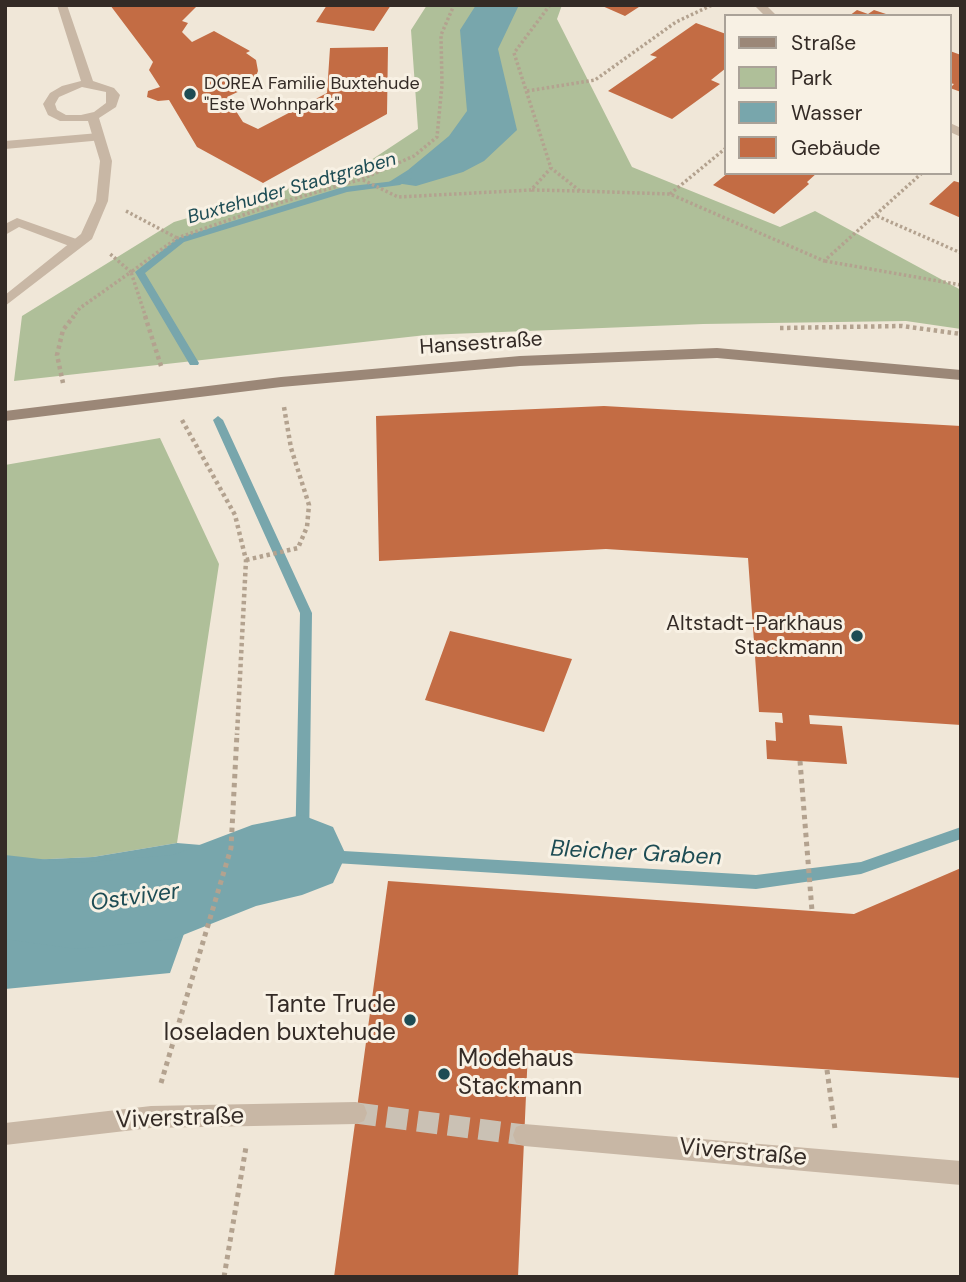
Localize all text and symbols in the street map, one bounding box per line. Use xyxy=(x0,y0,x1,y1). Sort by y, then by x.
legend xyxy=(724,14,952,175)
text: Straße xyxy=(791,29,856,57)
text: Park xyxy=(791,64,832,92)
place label: DOREA Familie Buxtehude "Este Wohnpark" xyxy=(204,73,420,116)
marker: DOREA Familie Buxtehude "Este Wohnpark" xyxy=(182,86,198,102)
text: Wasser xyxy=(791,99,863,127)
text: Gebäude xyxy=(791,134,881,162)
water label: Buxtehuder Stadtgraben xyxy=(185,148,399,230)
street label: Hansestraße xyxy=(419,327,543,361)
place label: Altstadt-Parkhaus Stackmann xyxy=(666,611,843,661)
marker: Altstadt-Parkhaus Stackmann xyxy=(849,628,865,644)
water label: Bleicher Graben xyxy=(550,836,722,872)
water label: Ostviver xyxy=(89,878,181,918)
place label: Tante Trude loseladen buxtehude xyxy=(164,992,396,1048)
marker: Tante Trude loseladen buxtehude xyxy=(402,1012,418,1028)
place label: Modehaus Stackmann xyxy=(458,1046,582,1102)
marker: Modehaus Stackmann xyxy=(436,1066,452,1082)
street label: Viverstraße xyxy=(115,1102,245,1136)
street label: Viverstraße xyxy=(678,1133,808,1173)

